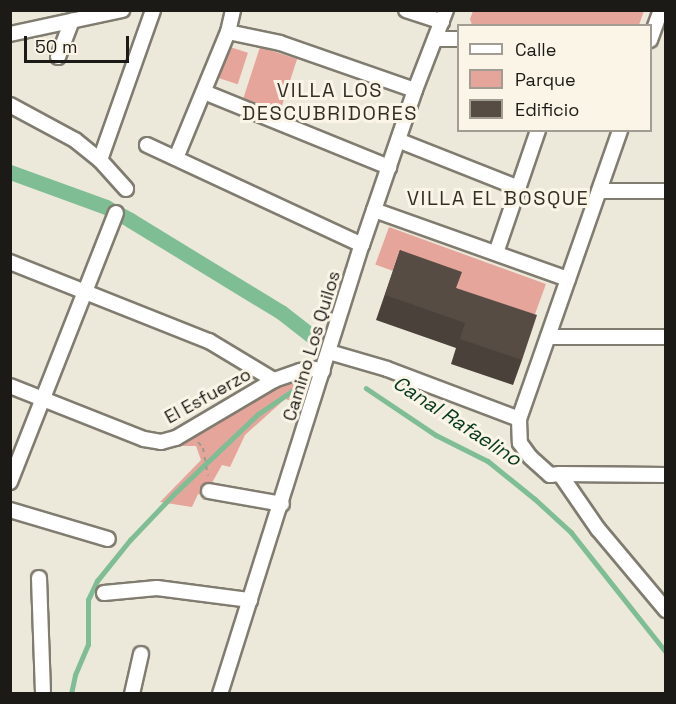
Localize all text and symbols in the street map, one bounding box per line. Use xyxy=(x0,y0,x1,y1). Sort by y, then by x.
scale bar xyxy=(27,24,132,62)
legend xyxy=(457,24,652,132)
text: 50 m xyxy=(35,35,77,58)
text: Calle xyxy=(515,38,556,61)
text: Parque xyxy=(515,68,576,91)
district label: VILLA LOS DESCUBRIDORES xyxy=(242,78,418,125)
text: Edificio xyxy=(515,98,579,121)
district label: VILLA EL BOSQUE xyxy=(406,186,590,210)
street label: Camino Los Quilos xyxy=(279,268,345,424)
street label: El Esfuerzo xyxy=(161,363,255,429)
water label: Canal Rafaelino xyxy=(389,371,525,471)

